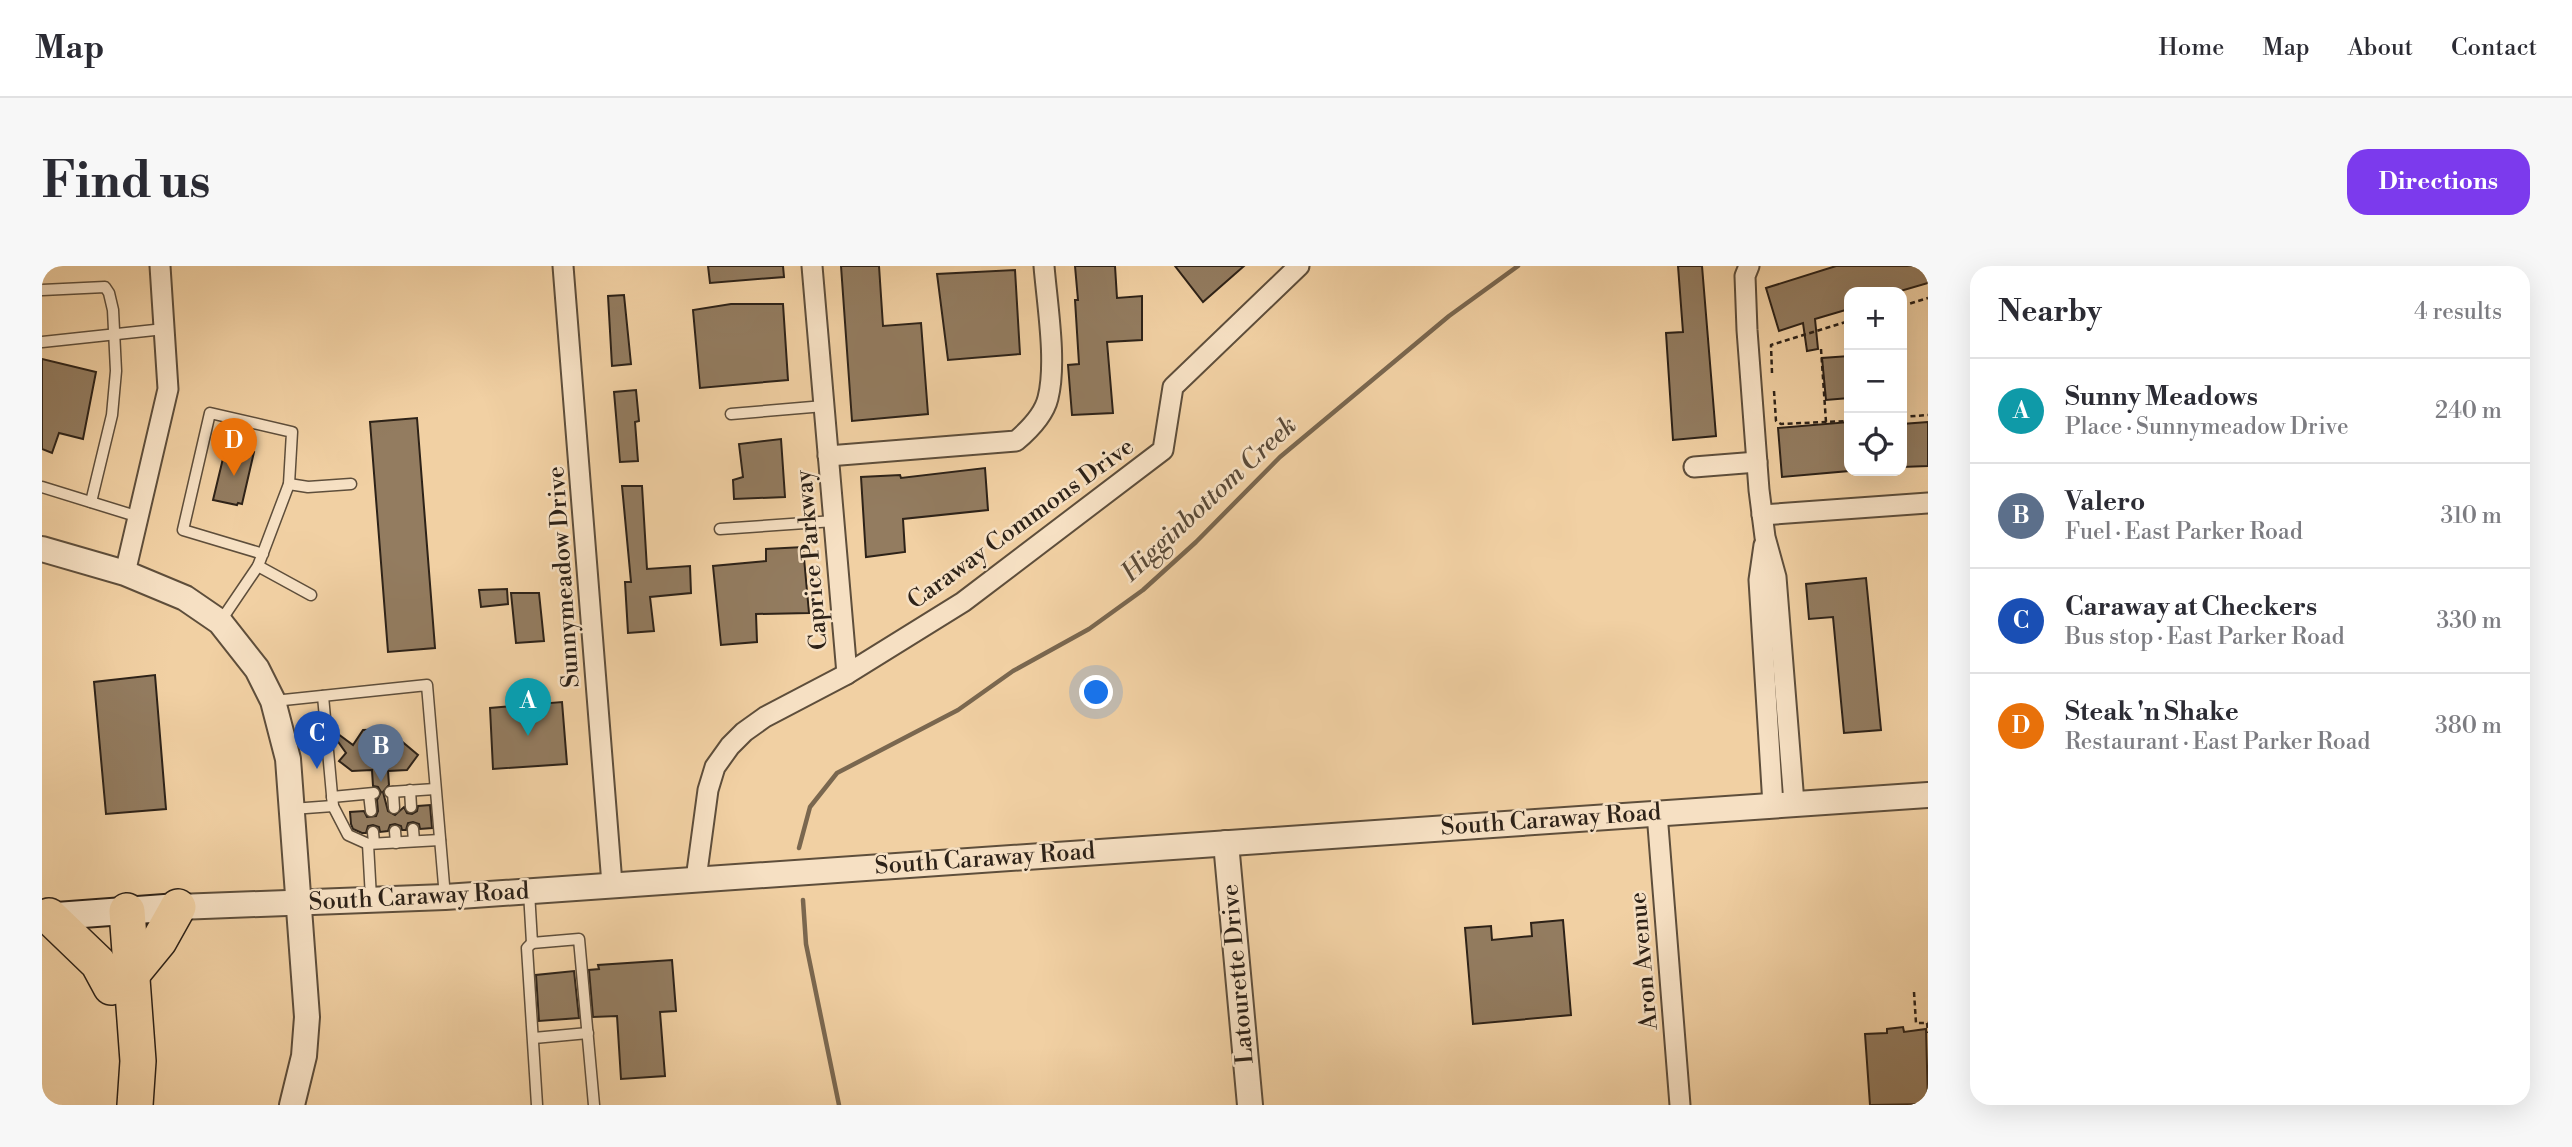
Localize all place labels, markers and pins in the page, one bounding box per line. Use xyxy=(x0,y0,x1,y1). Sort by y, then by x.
pin: D xyxy=(211,418,257,476)
pin: A xyxy=(505,678,551,736)
pin: C xyxy=(294,711,340,769)
pin: B xyxy=(358,724,404,782)

